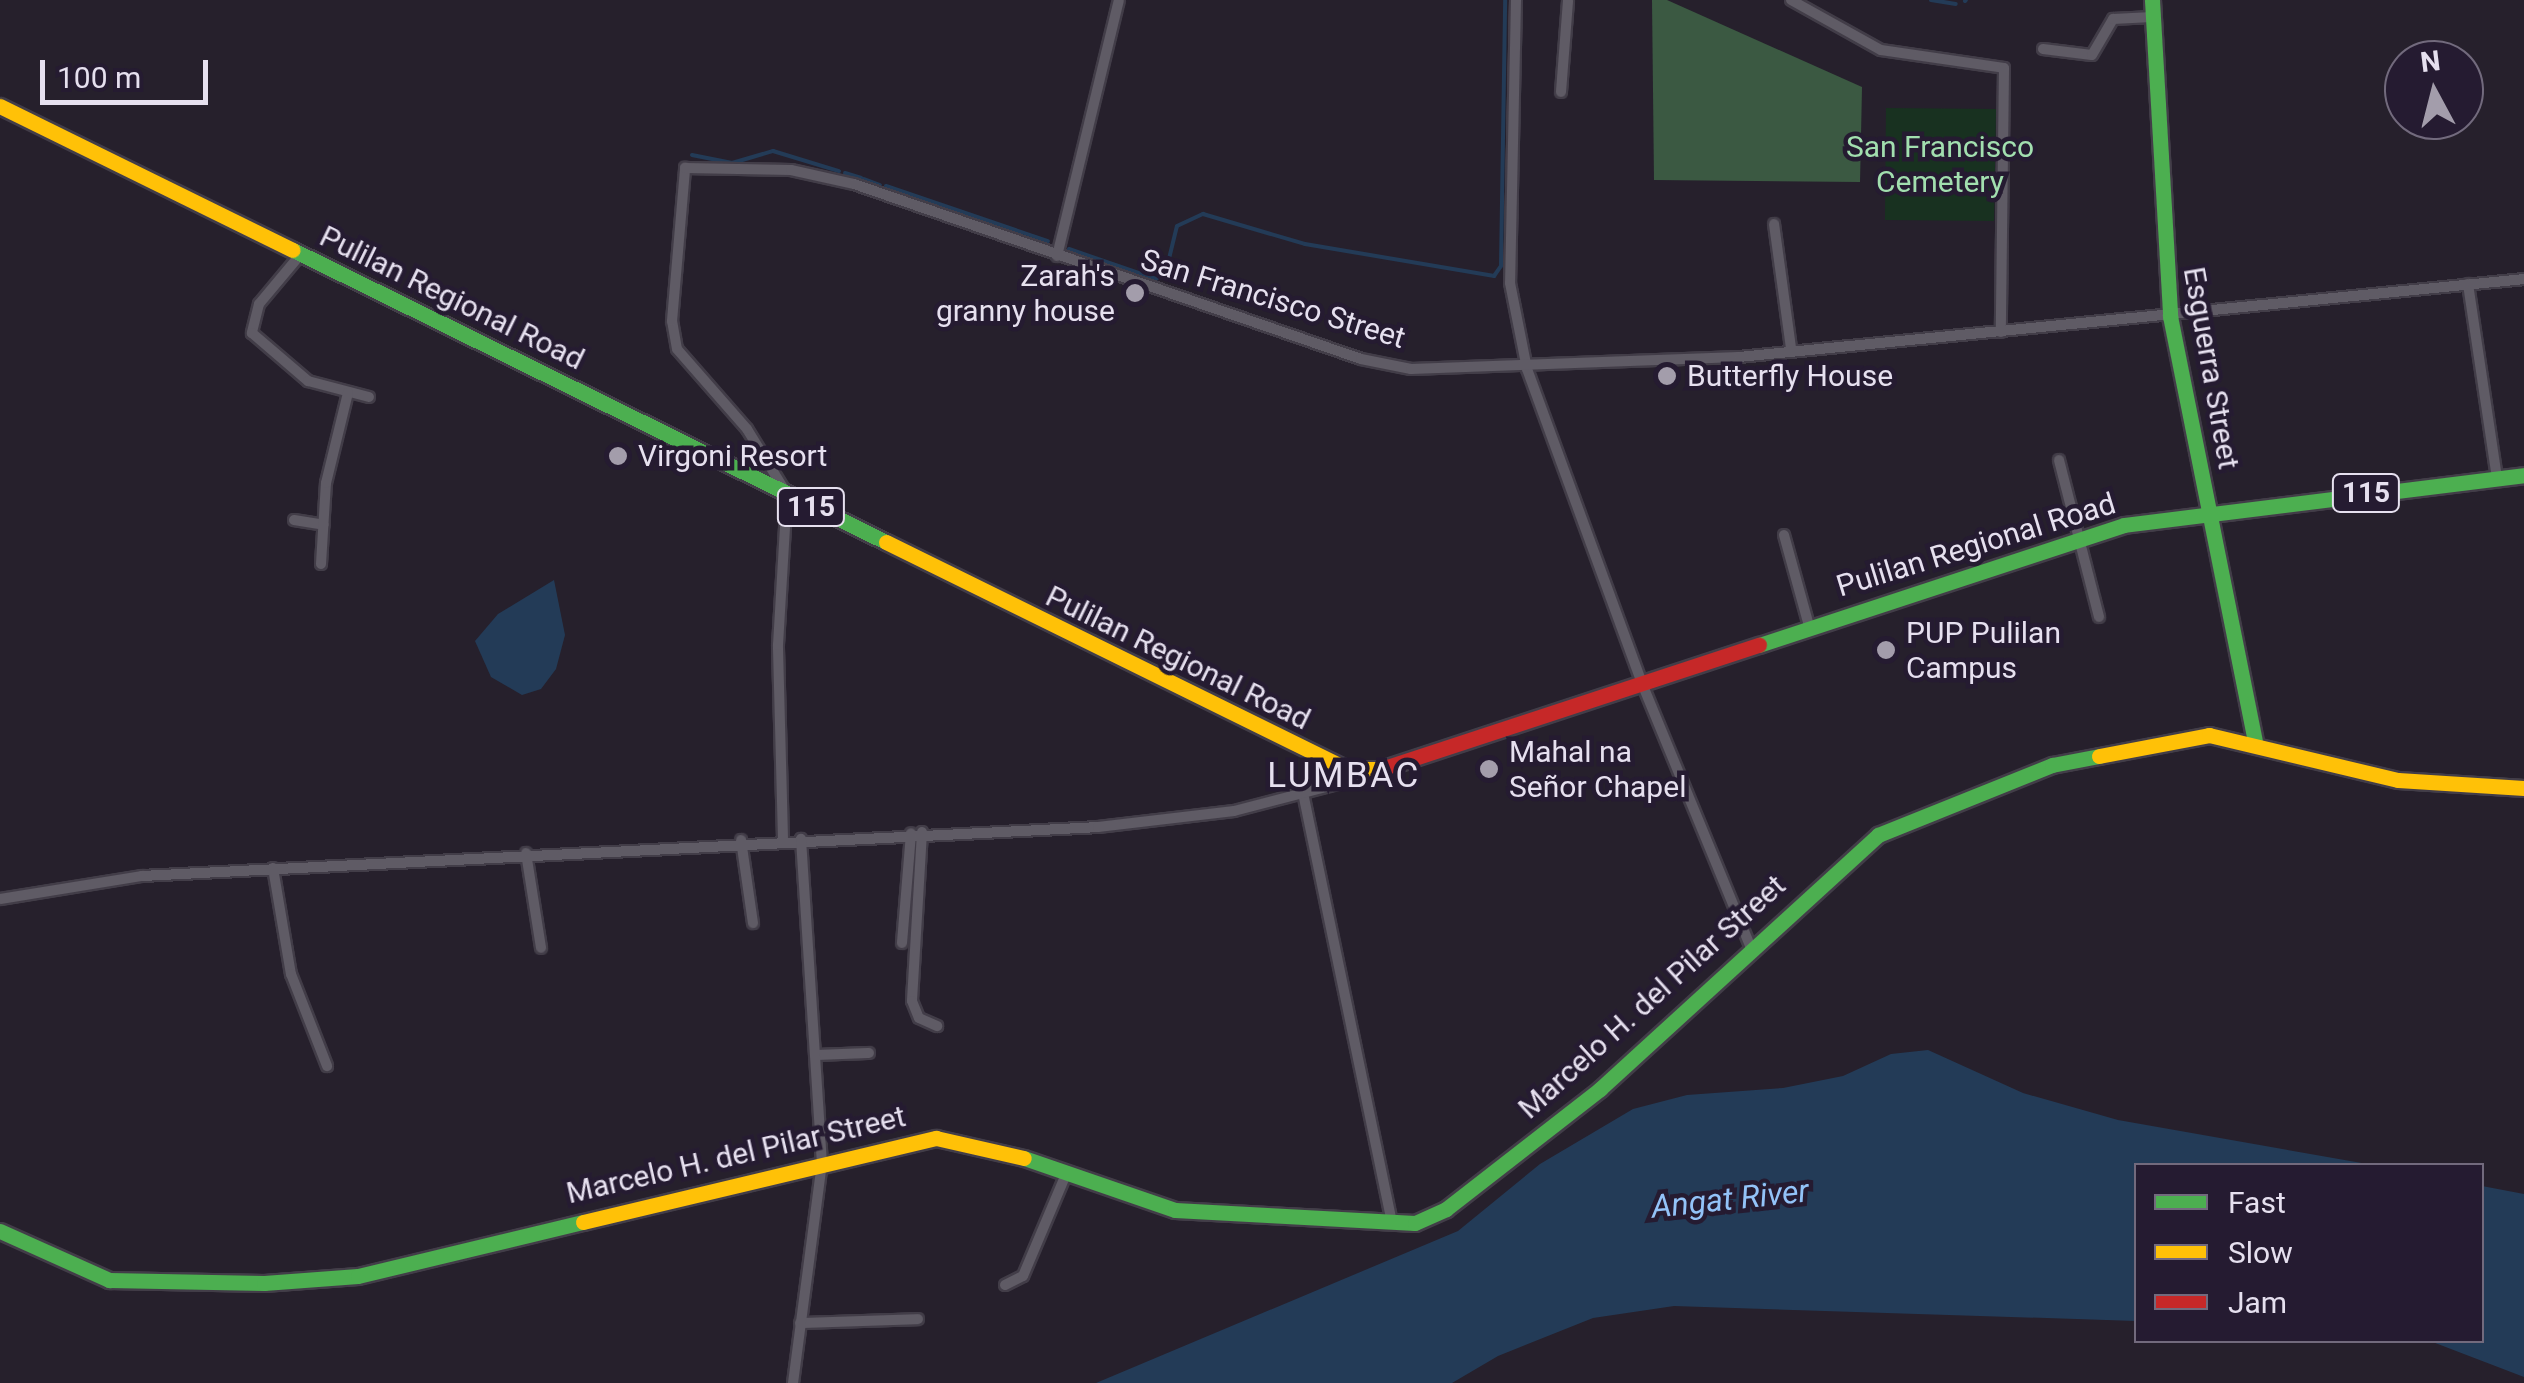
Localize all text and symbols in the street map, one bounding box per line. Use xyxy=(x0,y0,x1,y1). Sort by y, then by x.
scale bar xyxy=(45,40,212,102)
north arrow xyxy=(2384,40,2484,140)
text: N xyxy=(2419,44,2442,79)
text: 100 m xyxy=(57,60,141,95)
park label: San Francisco Cemetery xyxy=(1846,129,2034,200)
street label: Pulilan Regional Road xyxy=(314,218,590,378)
street label: San Francisco Street xyxy=(1136,242,1410,356)
place label: Zarah's granny house xyxy=(936,258,1115,328)
street label: Esguerra Street xyxy=(2176,264,2246,472)
marker: Zarah's granny house xyxy=(1124,282,1146,304)
place label: Butterfly House xyxy=(1687,358,1893,394)
marker: Butterfly House xyxy=(1656,365,1678,387)
place label: Virgoni Resort xyxy=(638,438,827,474)
marker: Virgoni Resort xyxy=(607,445,629,467)
road number: 115 xyxy=(2331,470,2401,516)
road number: 115 xyxy=(776,484,846,530)
street label: Pulilan Regional Road xyxy=(1832,485,2120,605)
street label: Pulilan Regional Road xyxy=(1040,578,1316,738)
place label: PUP Pulilan Campus xyxy=(1906,615,2061,686)
marker: PUP Pulilan Campus xyxy=(1875,639,1897,661)
place label: Mahal na Señor Chapel xyxy=(1509,734,1686,804)
district label: LUMBAC xyxy=(1267,755,1421,797)
marker: Mahal na Señor Chapel xyxy=(1478,758,1500,780)
street label: Marcelo H. del Pilar Street xyxy=(1511,868,1793,1126)
street label: Marcelo H. del Pilar Street xyxy=(563,1098,909,1212)
legend xyxy=(2134,1163,2484,1343)
water label: Angat River xyxy=(1649,1172,1811,1226)
text: Fast xyxy=(2228,1185,2286,1220)
text: Slow xyxy=(2228,1235,2293,1270)
text: Jam xyxy=(2228,1285,2287,1320)

